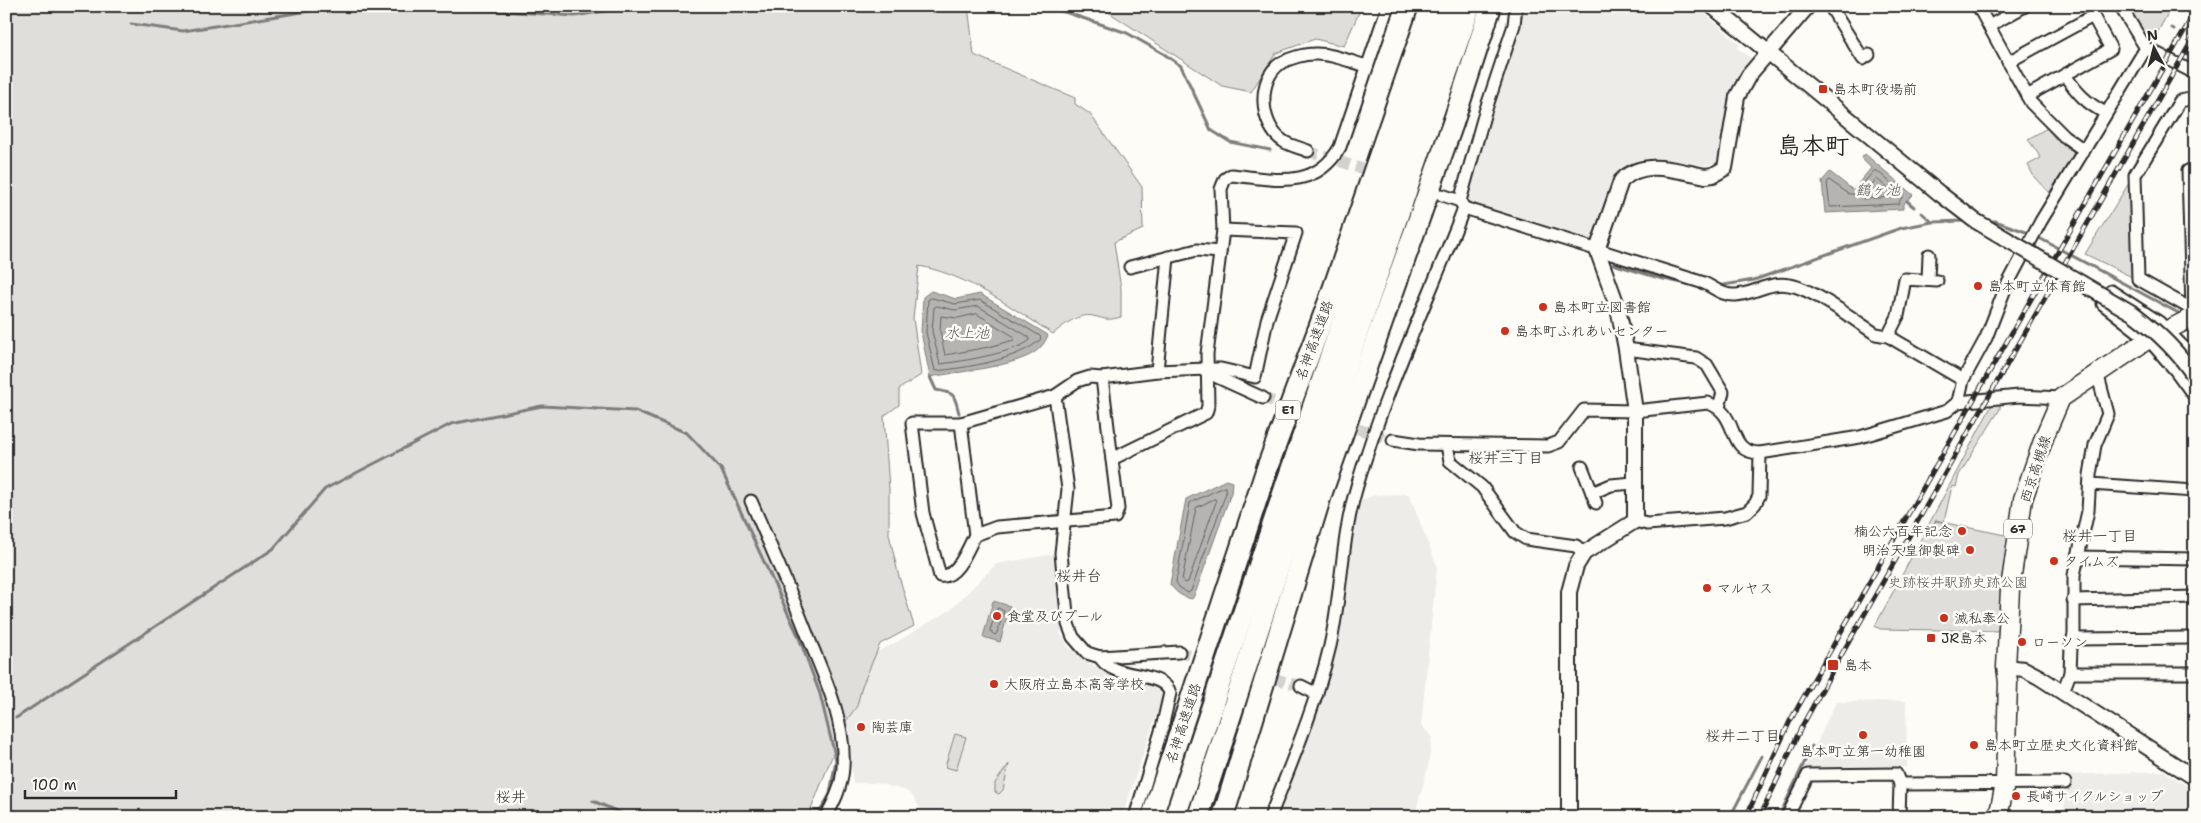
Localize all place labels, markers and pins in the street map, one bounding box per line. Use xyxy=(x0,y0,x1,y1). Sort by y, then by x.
place label: 島本町役場前 xyxy=(1833,80,1917,98)
marker: 島本町役場前 xyxy=(1817,83,1829,95)
place label: 島本町立体育館 xyxy=(1988,277,2086,295)
marker: 島本町立体育館 xyxy=(1972,280,1984,292)
place label: 島本町立図書館 xyxy=(1553,298,1651,316)
marker: 島本町立図書館 xyxy=(1537,301,1549,313)
place label: 島本町ふれあいセンター xyxy=(1515,322,1668,340)
marker: 島本町ふれあいセンター xyxy=(1499,325,1511,337)
place label: 楠公六百年記念 xyxy=(1854,522,1952,540)
marker: 楠公六百年記念 xyxy=(1956,525,1968,537)
place label: 明治天皇御製碑 xyxy=(1862,541,1960,559)
marker: 明治天皇御製碑 xyxy=(1964,544,1976,556)
place label: タイムズ xyxy=(2064,552,2119,570)
marker: タイムズ xyxy=(2048,555,2060,567)
place label: マルヤス xyxy=(1717,579,1773,597)
marker: マルヤス xyxy=(1701,582,1713,594)
place label: 食堂及びプール xyxy=(1007,607,1103,625)
place label: 滅私奉公 xyxy=(1954,609,2010,627)
marker: 食堂及びプール xyxy=(991,610,1003,622)
marker: 滅私奉公 xyxy=(1938,612,1950,624)
place label: JR島本 xyxy=(1941,629,1987,647)
marker: JR島本 xyxy=(1925,632,1937,644)
place label: ローソン xyxy=(2032,633,2088,651)
marker: ローソン xyxy=(2016,636,2028,648)
place label: 島本 xyxy=(1844,656,1872,674)
marker: 島本 xyxy=(1826,658,1840,672)
place label: 大阪府立島本高等学校 xyxy=(1004,675,1144,693)
marker: 大阪府立島本高等学校 xyxy=(988,678,1000,690)
place label: 陶芸庫 xyxy=(871,718,913,736)
marker: 陶芸庫 xyxy=(855,721,867,733)
marker: 島本町立第一幼稚園 xyxy=(1857,729,1869,741)
place label: 島本町立歴史文化資料館 xyxy=(1984,736,2138,754)
marker: 島本町立歴史文化資料館 xyxy=(1968,739,1980,751)
place label: 島本町立第一幼稚園 xyxy=(1800,742,1926,760)
place label: 長崎サイクルショップ xyxy=(2026,787,2163,805)
marker: 長崎サイクルショップ xyxy=(2010,790,2022,802)

